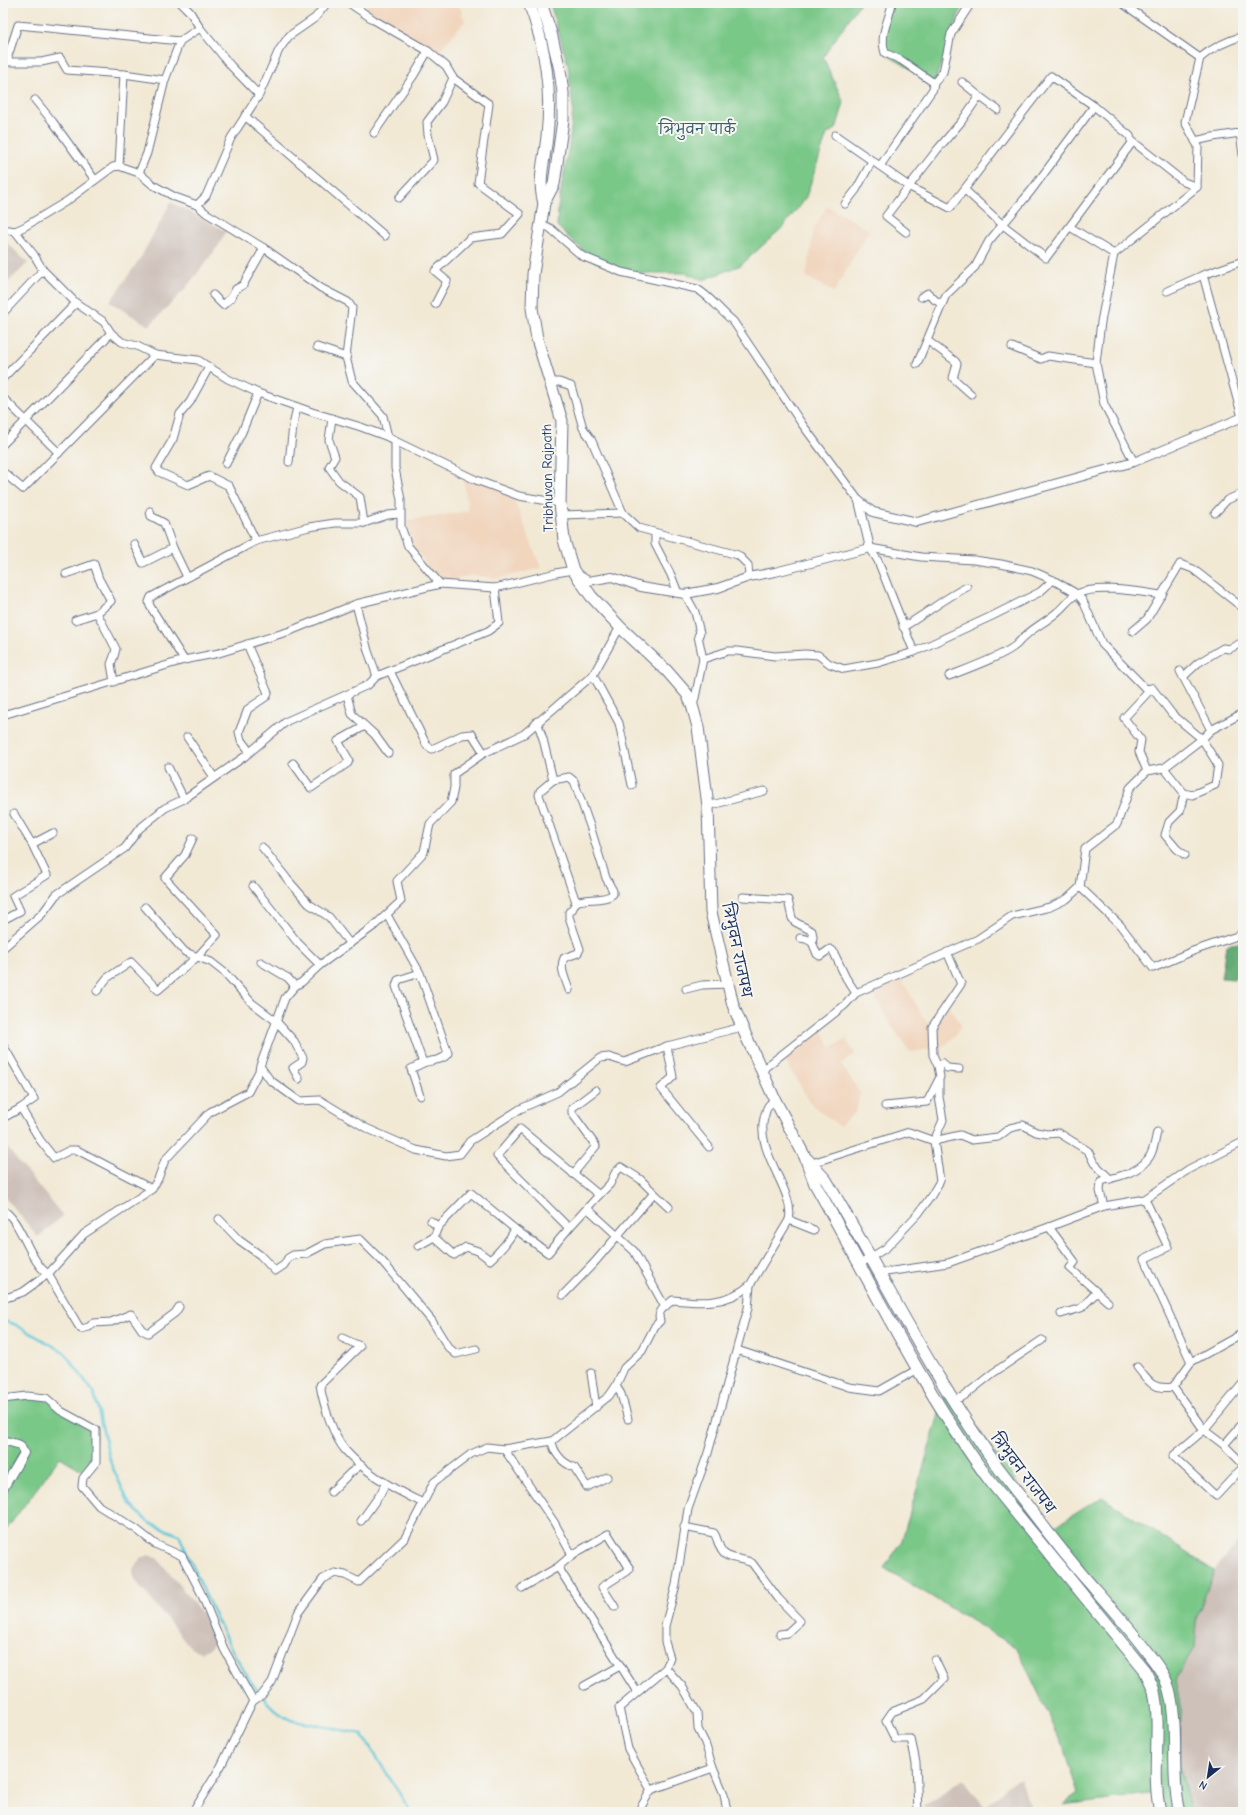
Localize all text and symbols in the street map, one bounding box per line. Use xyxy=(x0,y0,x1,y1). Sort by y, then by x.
park label: त्रिभुवन पार्क xyxy=(658,118,737,141)
street label: Tribhuvan Rajpath xyxy=(538,424,557,532)
street label: त्रिभुवन राजपथ xyxy=(715,899,758,1001)
street label: त्रिभुवन राजपथ xyxy=(984,1427,1061,1519)
north arrow xyxy=(1188,1757,1228,1797)
text: N xyxy=(1197,1778,1210,1793)

